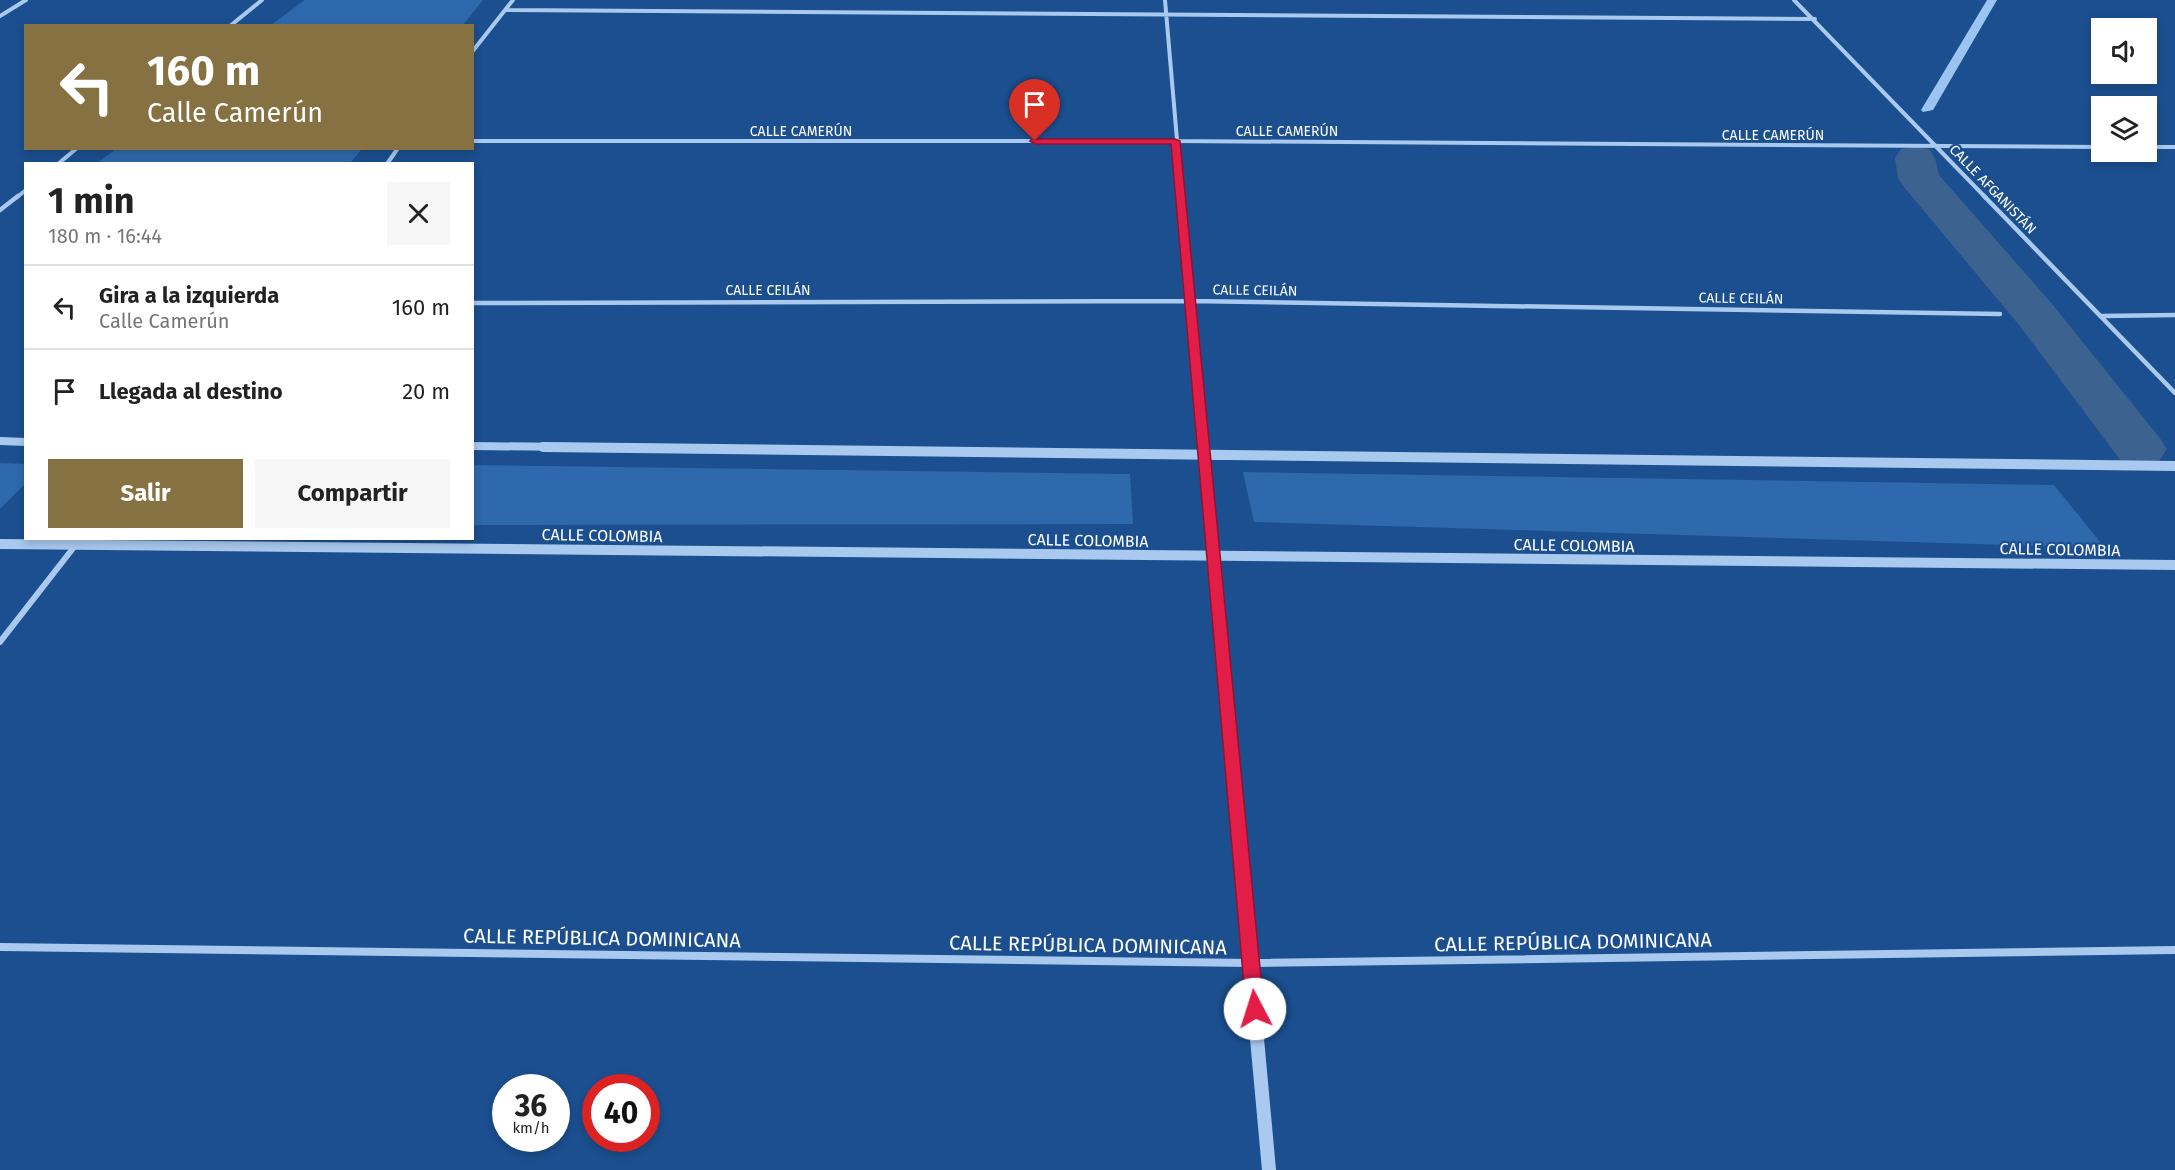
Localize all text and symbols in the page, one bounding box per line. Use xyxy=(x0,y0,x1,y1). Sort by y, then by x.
map controls xyxy=(2091,18,2157,162)
button: sound xyxy=(2091,18,2157,84)
text: 160 m xyxy=(147,46,260,96)
icon: left xyxy=(48,48,126,126)
pin xyxy=(1009,79,1060,141)
icon: arrive xyxy=(1018,88,1051,121)
button: layers xyxy=(2091,96,2157,162)
text: Calle Camerún xyxy=(147,97,323,129)
street label: CALLE CAMERÚN xyxy=(750,122,852,140)
street label: CALLE CAMERÚN xyxy=(1236,122,1338,140)
street label: CALLE CAMERÚN xyxy=(1722,126,1824,144)
street label: CALLE AFGANISTÁN xyxy=(1946,140,2040,238)
text: 1 min xyxy=(48,179,135,223)
button: close xyxy=(387,182,450,245)
text: 180 m · 16:44 xyxy=(48,224,162,248)
street label: CALLE CEILÁN xyxy=(1212,280,1298,300)
street label: CALLE CEILÁN xyxy=(725,281,811,299)
text: Gira a la izquierda xyxy=(99,282,279,309)
street label: CALLE CEILÁN xyxy=(1698,288,1784,308)
icon: left xyxy=(48,291,81,324)
text: 160 m xyxy=(392,294,450,321)
text: Calle Camerún xyxy=(99,309,230,333)
icon: arrive xyxy=(48,375,81,408)
text: Llegada al destino xyxy=(99,378,283,405)
text: 20 m xyxy=(402,378,450,405)
button: Salir xyxy=(48,459,243,528)
button: Compartir xyxy=(255,459,450,528)
street label: CALLE COLOMBIA xyxy=(541,525,663,546)
street label: CALLE COLOMBIA xyxy=(1027,530,1149,551)
street label: CALLE COLOMBIA xyxy=(1513,535,1635,556)
street label: CALLE COLOMBIA xyxy=(1999,539,2121,560)
street label: CALLE REPÚBLICA DOMINICANA xyxy=(463,924,742,952)
street label: CALLE REPÚBLICA DOMINICANA xyxy=(1434,928,1713,956)
street label: CALLE REPÚBLICA DOMINICANA xyxy=(949,931,1228,959)
position arrow xyxy=(1223,977,1287,1041)
speed limit sign: 40 xyxy=(582,1074,660,1152)
text: 36 xyxy=(515,1088,547,1124)
text: km/h xyxy=(512,1119,550,1137)

